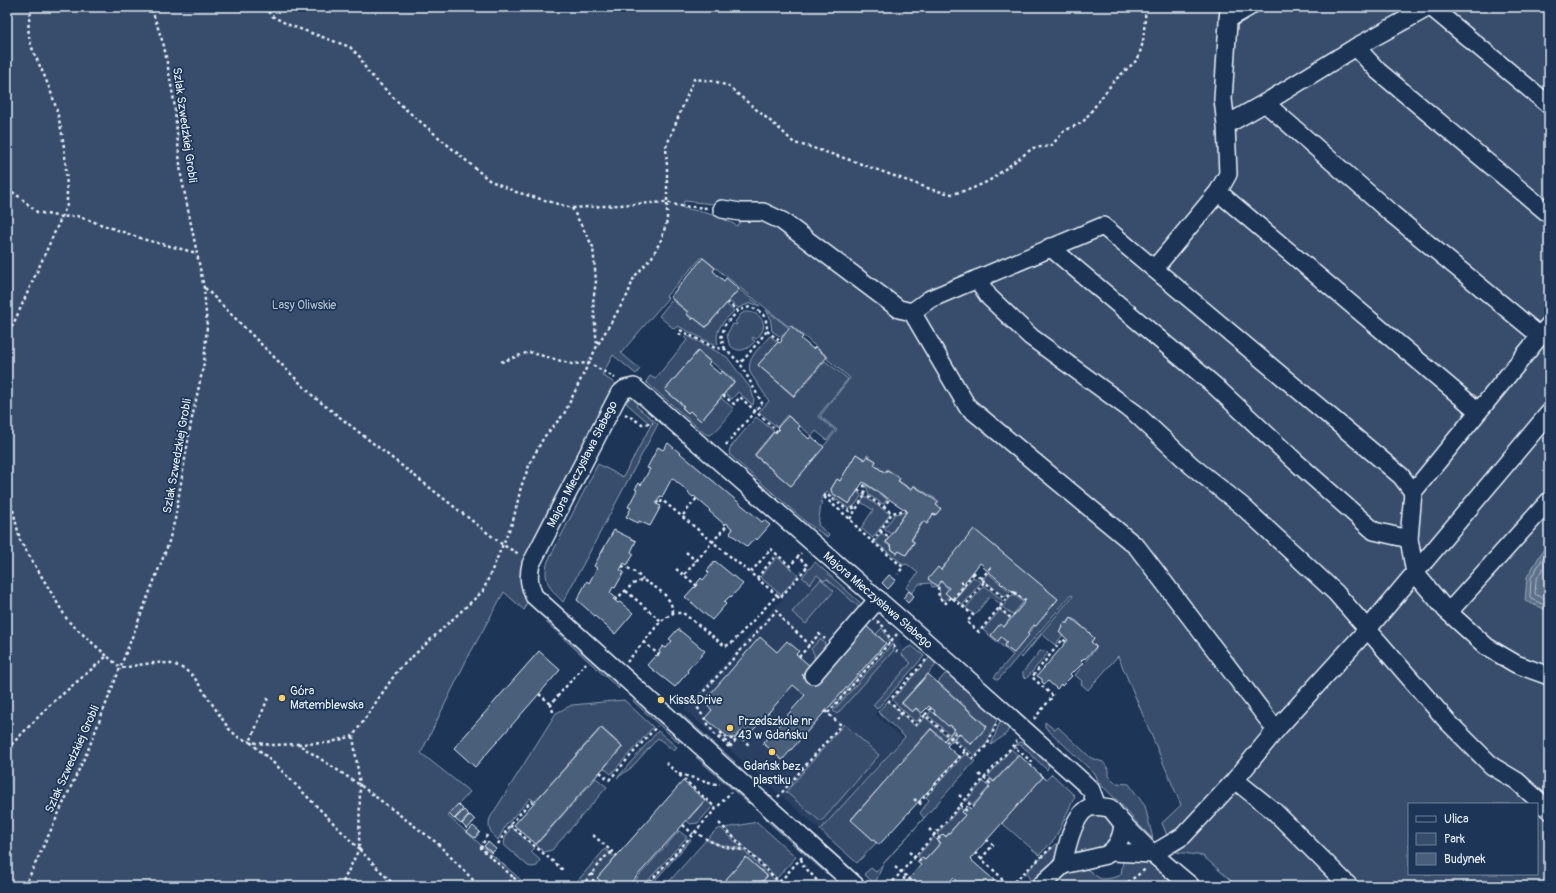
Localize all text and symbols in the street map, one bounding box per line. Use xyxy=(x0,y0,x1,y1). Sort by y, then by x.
street label: Szlak Szwedzkiej Grobli xyxy=(169,66,200,184)
park label: Lasy Oliwskie xyxy=(272,298,336,313)
street label: Szlak Szwedzkiej Grobli xyxy=(160,397,195,515)
street label: Majora Mieczysława Słabego xyxy=(544,398,621,530)
street label: Majora Mieczysława Słabego xyxy=(820,549,936,652)
place label: Góra Matemblewska xyxy=(290,684,364,713)
marker: Góra Matemblewska xyxy=(277,693,287,703)
place label: Kiss&Drive xyxy=(669,693,722,708)
marker: Kiss&Drive xyxy=(656,695,666,705)
street label: Szlak Szwedzkiej Grobli xyxy=(42,703,103,815)
place label: Przedszkole nr 43 w Gdańsku xyxy=(738,714,813,743)
marker: Przedszkole nr 43 w Gdańsku xyxy=(725,723,735,733)
marker: Gdańsk bez plastiku xyxy=(767,747,777,757)
place label: Gdańsk bez plastiku xyxy=(743,759,801,788)
legend xyxy=(1408,803,1538,875)
text: Ulica xyxy=(1444,812,1469,827)
text: Park xyxy=(1444,832,1465,847)
text: Budynek xyxy=(1444,852,1486,867)

